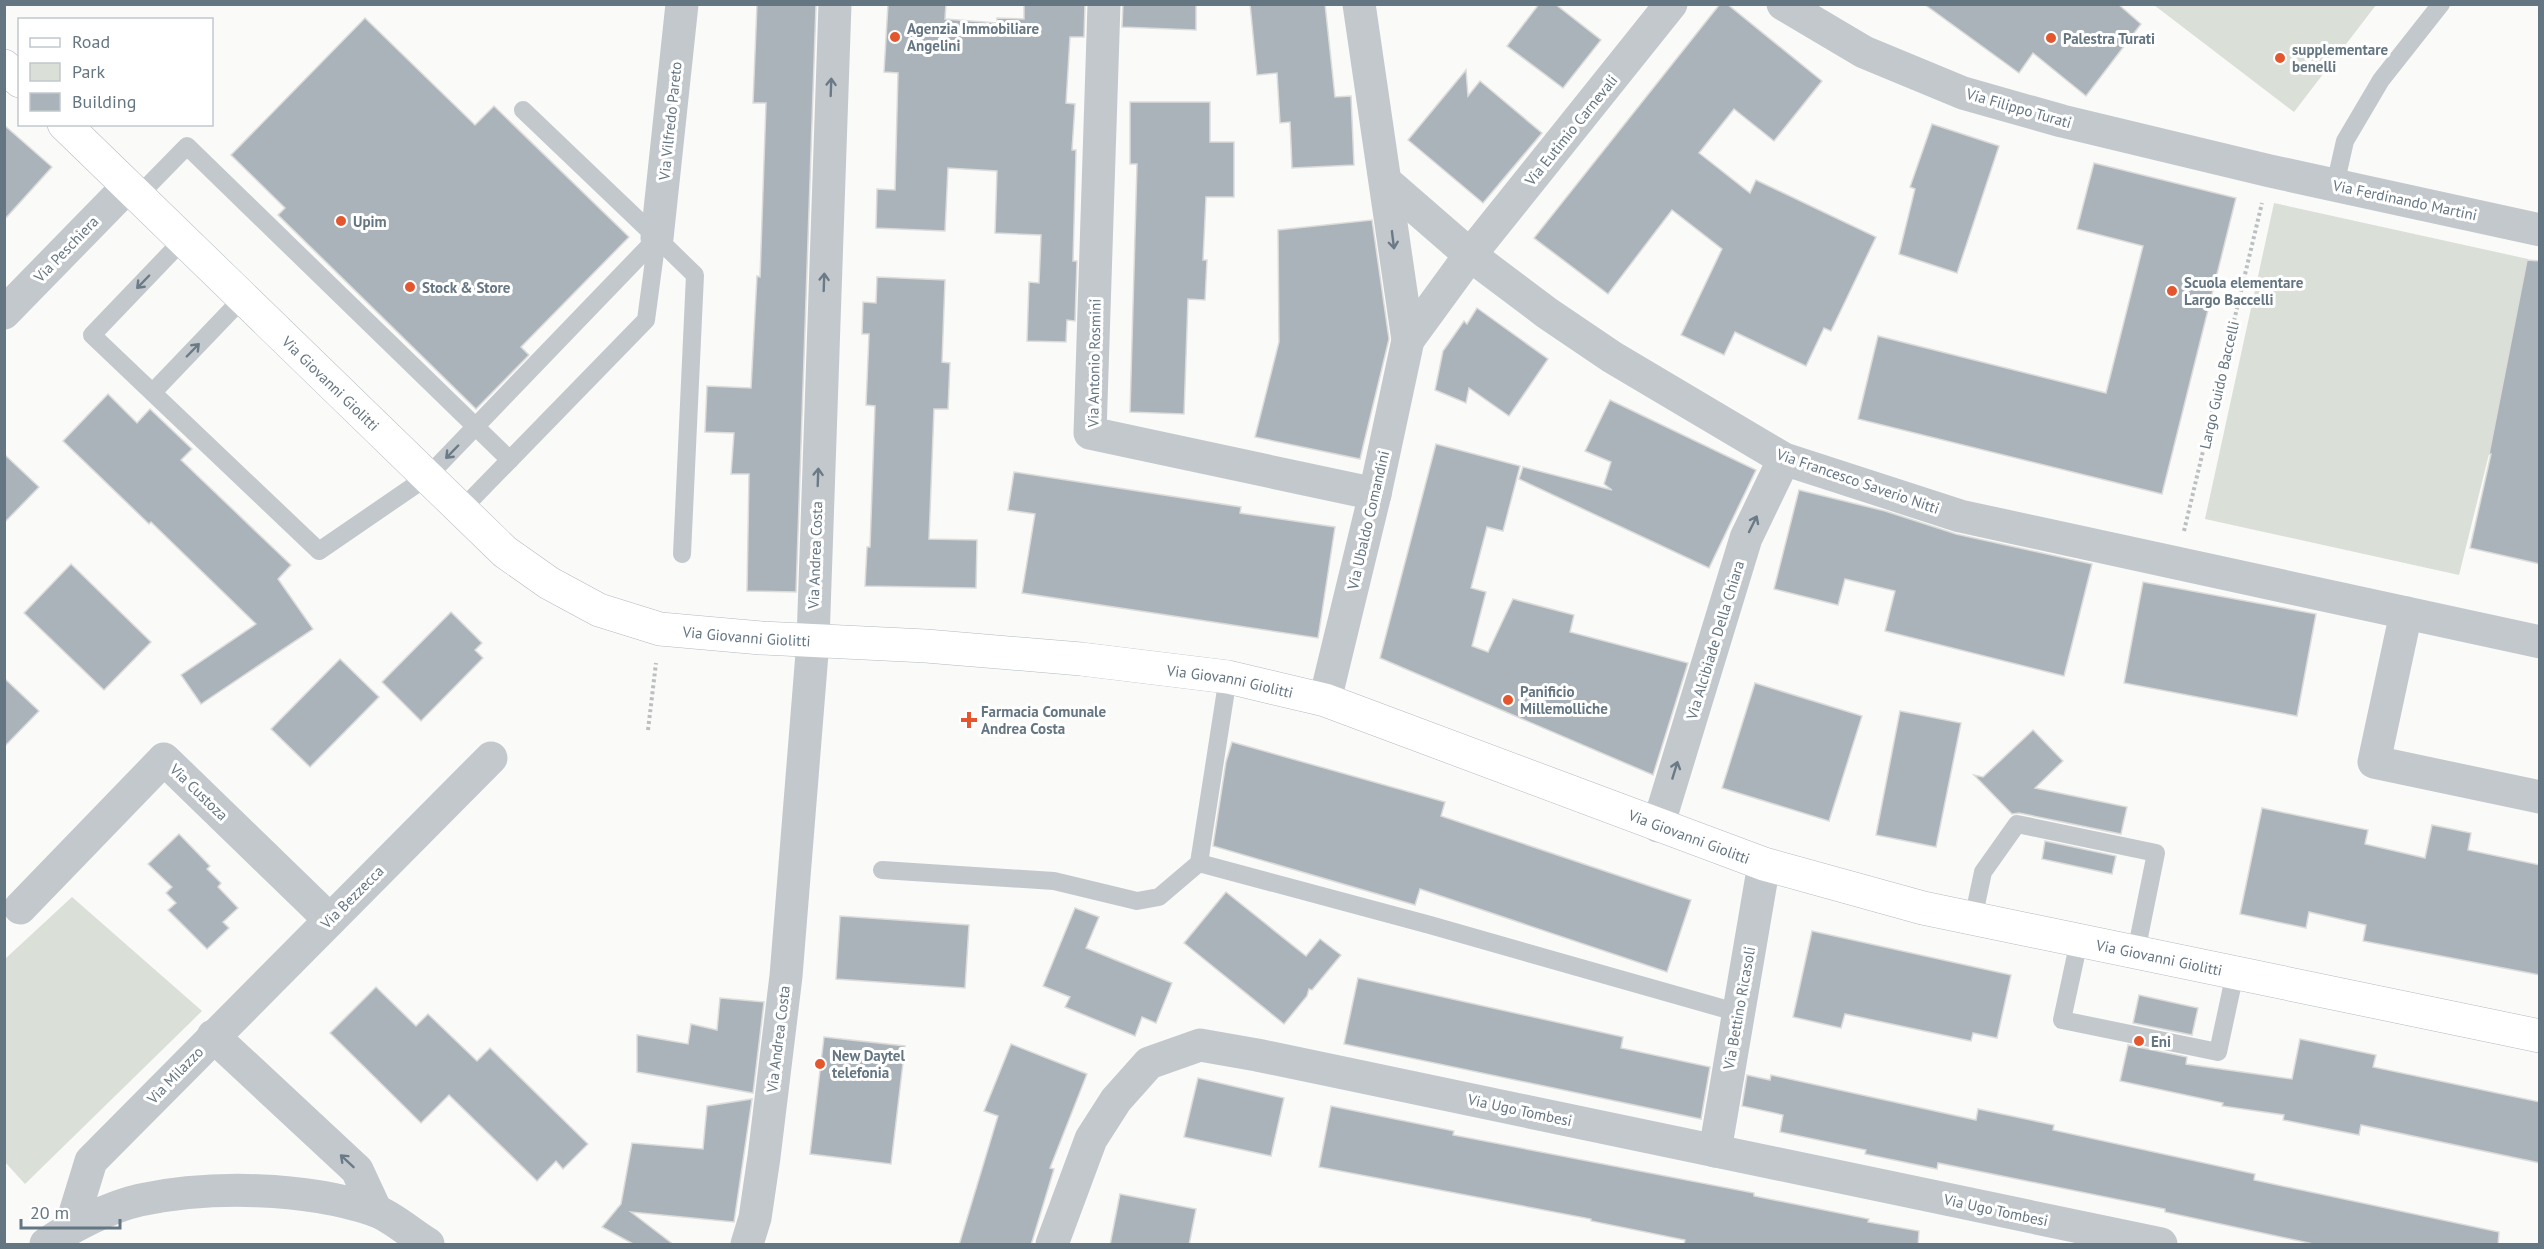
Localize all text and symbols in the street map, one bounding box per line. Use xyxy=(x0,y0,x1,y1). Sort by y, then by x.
legend xyxy=(18,18,213,126)
place label: Agenzia Immobiliare Angelini xyxy=(907,19,1039,55)
place label: Palestra Turati xyxy=(2063,29,2155,48)
text: Road xyxy=(72,30,110,53)
marker: Agenzia Immobiliare Angelini xyxy=(888,30,902,44)
marker: Palestra Turati xyxy=(2044,31,2058,45)
place label: supplementare benelli xyxy=(2292,40,2388,76)
marker: supplementare benelli xyxy=(2273,51,2287,65)
text: Park xyxy=(72,60,105,83)
street label: Via Vilfredo Pareto xyxy=(654,61,686,182)
street label: Via Eutimio Carnevali xyxy=(1520,71,1621,190)
one-way arrow xyxy=(825,78,837,98)
street label: Via Filippo Turati xyxy=(1963,84,2074,132)
text: Building xyxy=(72,90,136,113)
street label: Via Ferdinando Martini xyxy=(2330,175,2479,225)
street label: Via Peschiera xyxy=(29,212,102,287)
place label: Upim xyxy=(353,212,387,231)
marker: Upim xyxy=(334,214,348,228)
one-way arrow xyxy=(1388,230,1399,250)
one-way arrow xyxy=(819,273,830,293)
place label: Scuola elementare Largo Baccelli xyxy=(2184,273,2304,309)
one-way arrow xyxy=(136,275,150,290)
place label: Stock & Store xyxy=(422,278,511,297)
marker: Stock & Store xyxy=(403,280,417,294)
marker: Scuola elementare Largo Baccelli xyxy=(2165,284,2179,298)
street label: Via Antonio Rosmini xyxy=(1083,298,1105,429)
street label: Largo Guido Baccelli xyxy=(2195,319,2243,451)
street label: Via Giovanni Giolitti xyxy=(278,331,384,435)
one-way arrow xyxy=(186,343,200,358)
street label: Via Francesco Saverio Nitti xyxy=(1773,444,1942,518)
one-way arrow xyxy=(444,445,459,460)
street label: Via Ubaldo Comandini xyxy=(1343,449,1393,592)
one-way arrow xyxy=(812,468,823,488)
street label: Via Andrea Costa xyxy=(804,501,826,610)
one-way arrow xyxy=(1747,516,1759,534)
street label: Via Alcibiade Della Chiara xyxy=(1681,558,1748,723)
street label: Via Giovanni Giolitti xyxy=(681,621,811,650)
street label: Via Giovanni Giolitti xyxy=(1165,660,1295,702)
place label: Panificio Millemolliche xyxy=(1520,682,1608,718)
marker: Panificio Millemolliche xyxy=(1501,693,1515,707)
place label: Farmacia Comunale Andrea Costa xyxy=(981,702,1106,738)
marker: Farmacia Comunale Andrea Costa xyxy=(962,713,976,727)
street label: Via Custoza xyxy=(165,759,232,824)
one-way arrow xyxy=(1670,761,1681,780)
street label: Via Giovanni Giolitti xyxy=(1625,804,1753,867)
street label: Via Bezzecca xyxy=(316,861,388,933)
street label: Via Giovanni Giolitti xyxy=(2094,935,2224,979)
street label: Via Bettino Ricasoli xyxy=(1719,945,1759,1072)
street label: Via Andrea Costa xyxy=(762,984,794,1095)
place label: Eni xyxy=(2151,1032,2171,1051)
marker: Eni xyxy=(2132,1034,2146,1048)
street label: Via Milazzo xyxy=(142,1042,207,1109)
place label: New Daytel telefonia xyxy=(832,1046,905,1082)
marker: New Daytel telefonia xyxy=(813,1057,827,1071)
street label: Via Ugo Tombesi xyxy=(1465,1089,1574,1130)
one-way arrow xyxy=(340,1154,355,1168)
street label: Via Ugo Tombesi xyxy=(1941,1189,2050,1230)
scale bar xyxy=(21,1192,120,1230)
text: 20 m xyxy=(30,1201,69,1224)

